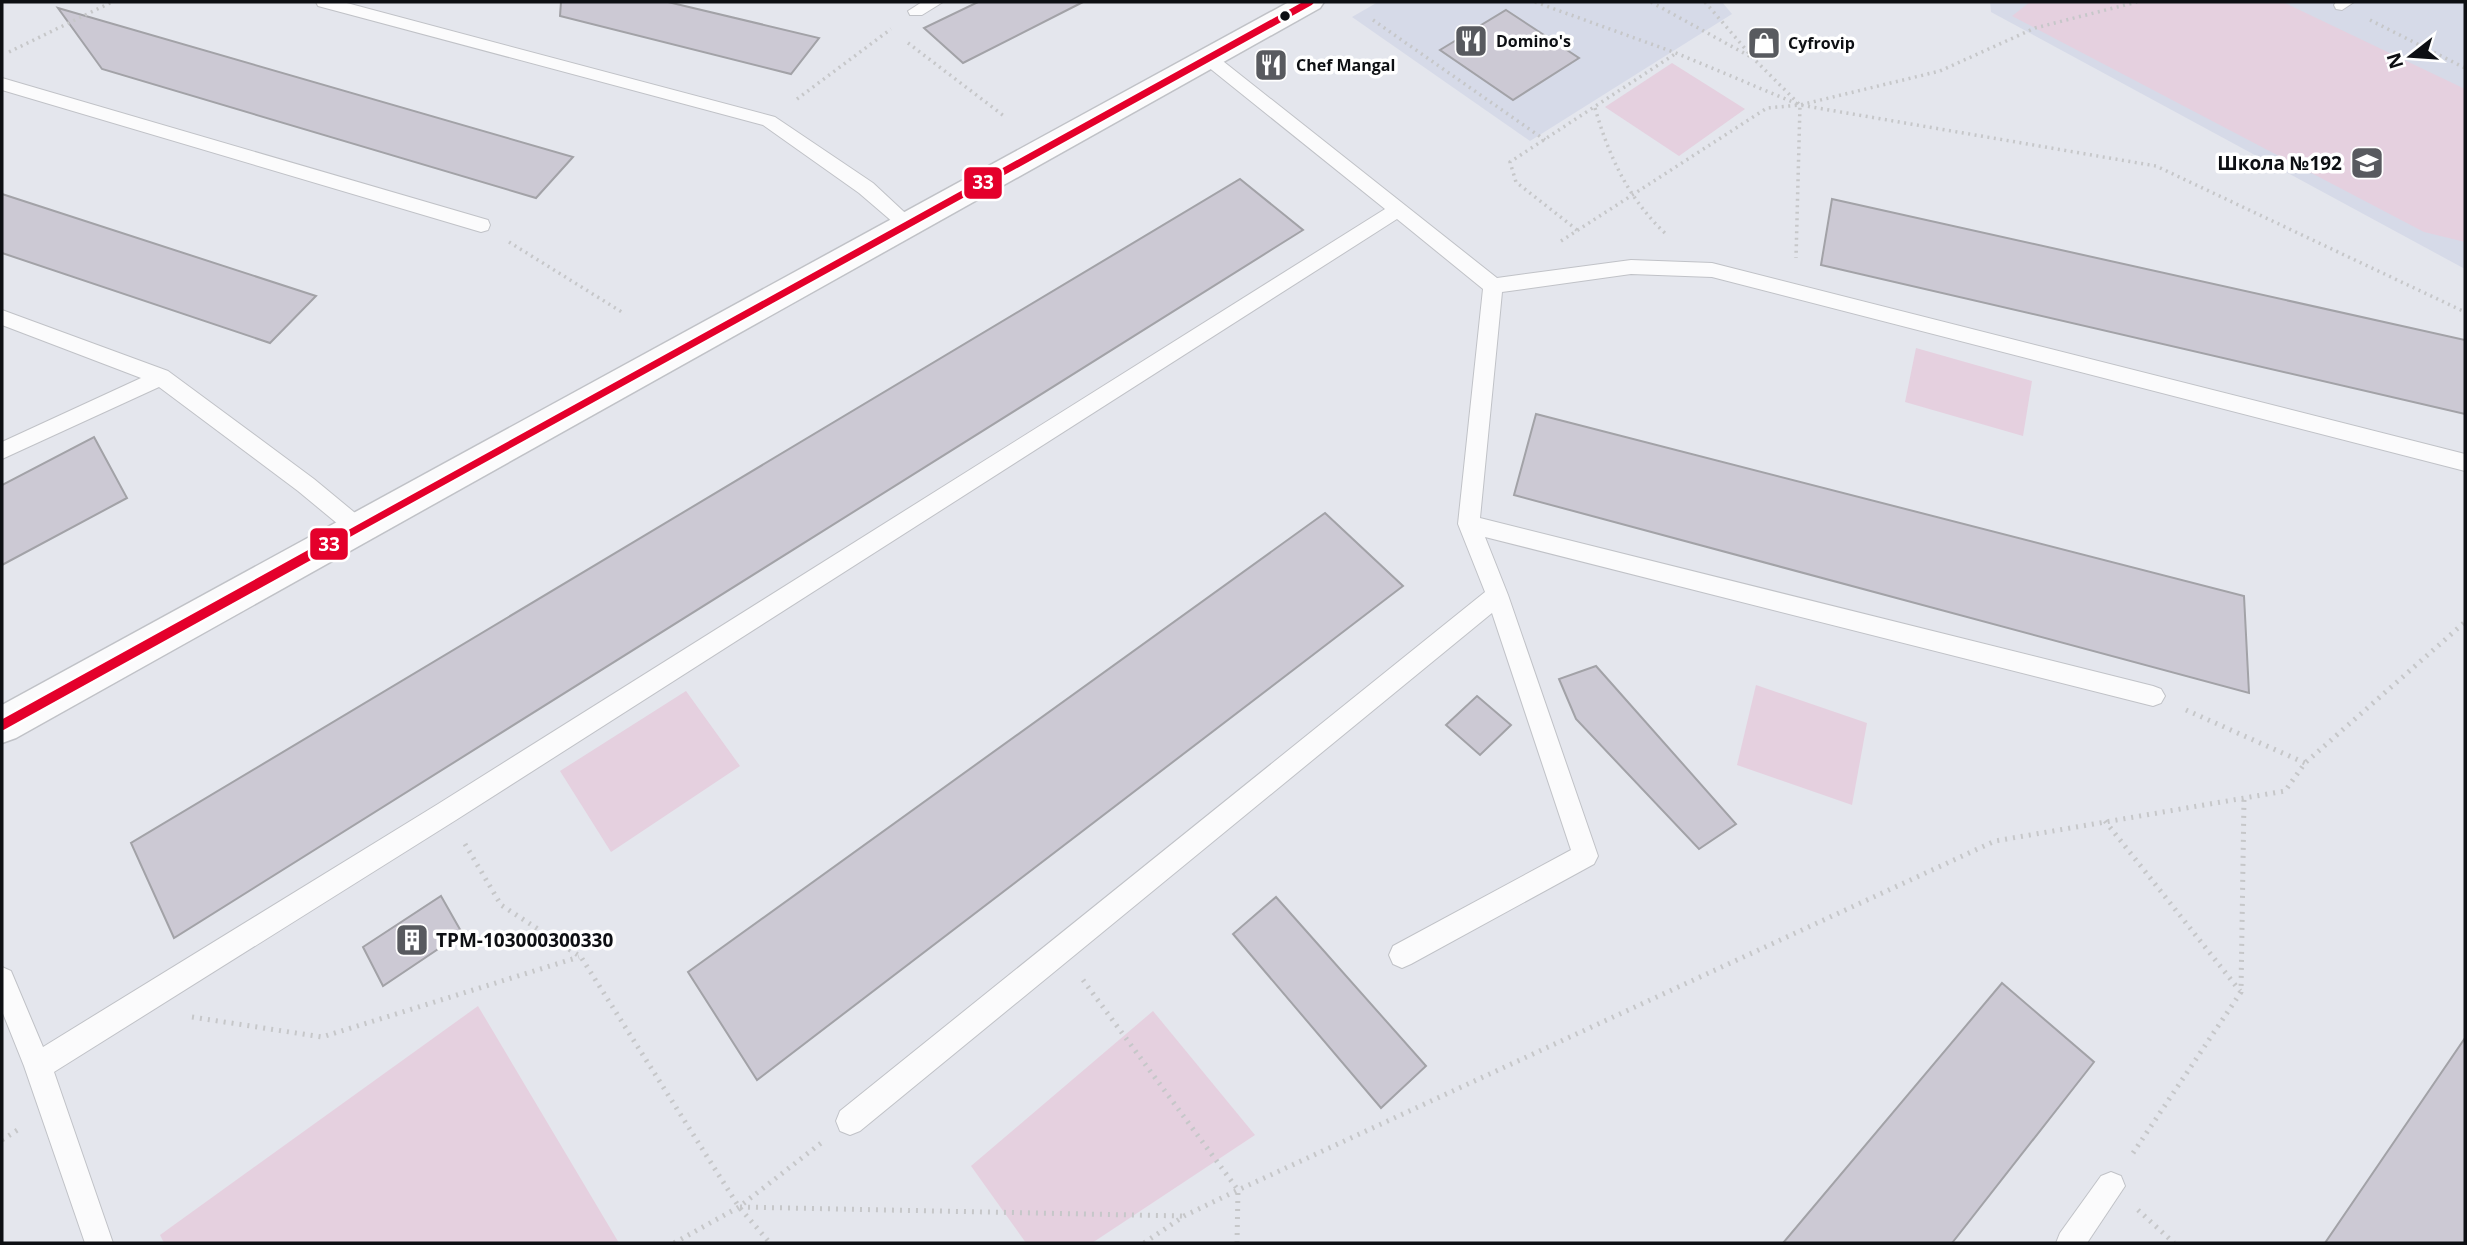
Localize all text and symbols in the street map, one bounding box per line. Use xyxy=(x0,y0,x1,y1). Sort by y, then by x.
unlabelled marker xyxy=(1278,9,1292,23)
north arrow xyxy=(2376,21,2446,91)
restaurant icon: Domino's xyxy=(1452,22,1490,60)
shop icon: Cyfrovip xyxy=(1745,24,1783,62)
place label: Domino's xyxy=(1496,30,1571,52)
place label: Cyfrovip xyxy=(1788,32,1855,54)
restaurant icon: Chef Mangal xyxy=(1252,46,1290,84)
text: N xyxy=(2380,50,2409,72)
place label: Chef Mangal xyxy=(1296,54,1395,76)
school or university icon: Школа №192 xyxy=(2348,144,2386,182)
place label: Школа №192 xyxy=(2217,150,2342,176)
line badge: 33 xyxy=(963,166,1003,200)
text: 33 xyxy=(972,169,994,195)
line badge: 33 xyxy=(309,527,349,561)
text: 33 xyxy=(318,531,340,557)
building icon: ТРМ-103000300330 xyxy=(393,921,431,959)
place label: ТРМ-103000300330 xyxy=(436,927,613,953)

